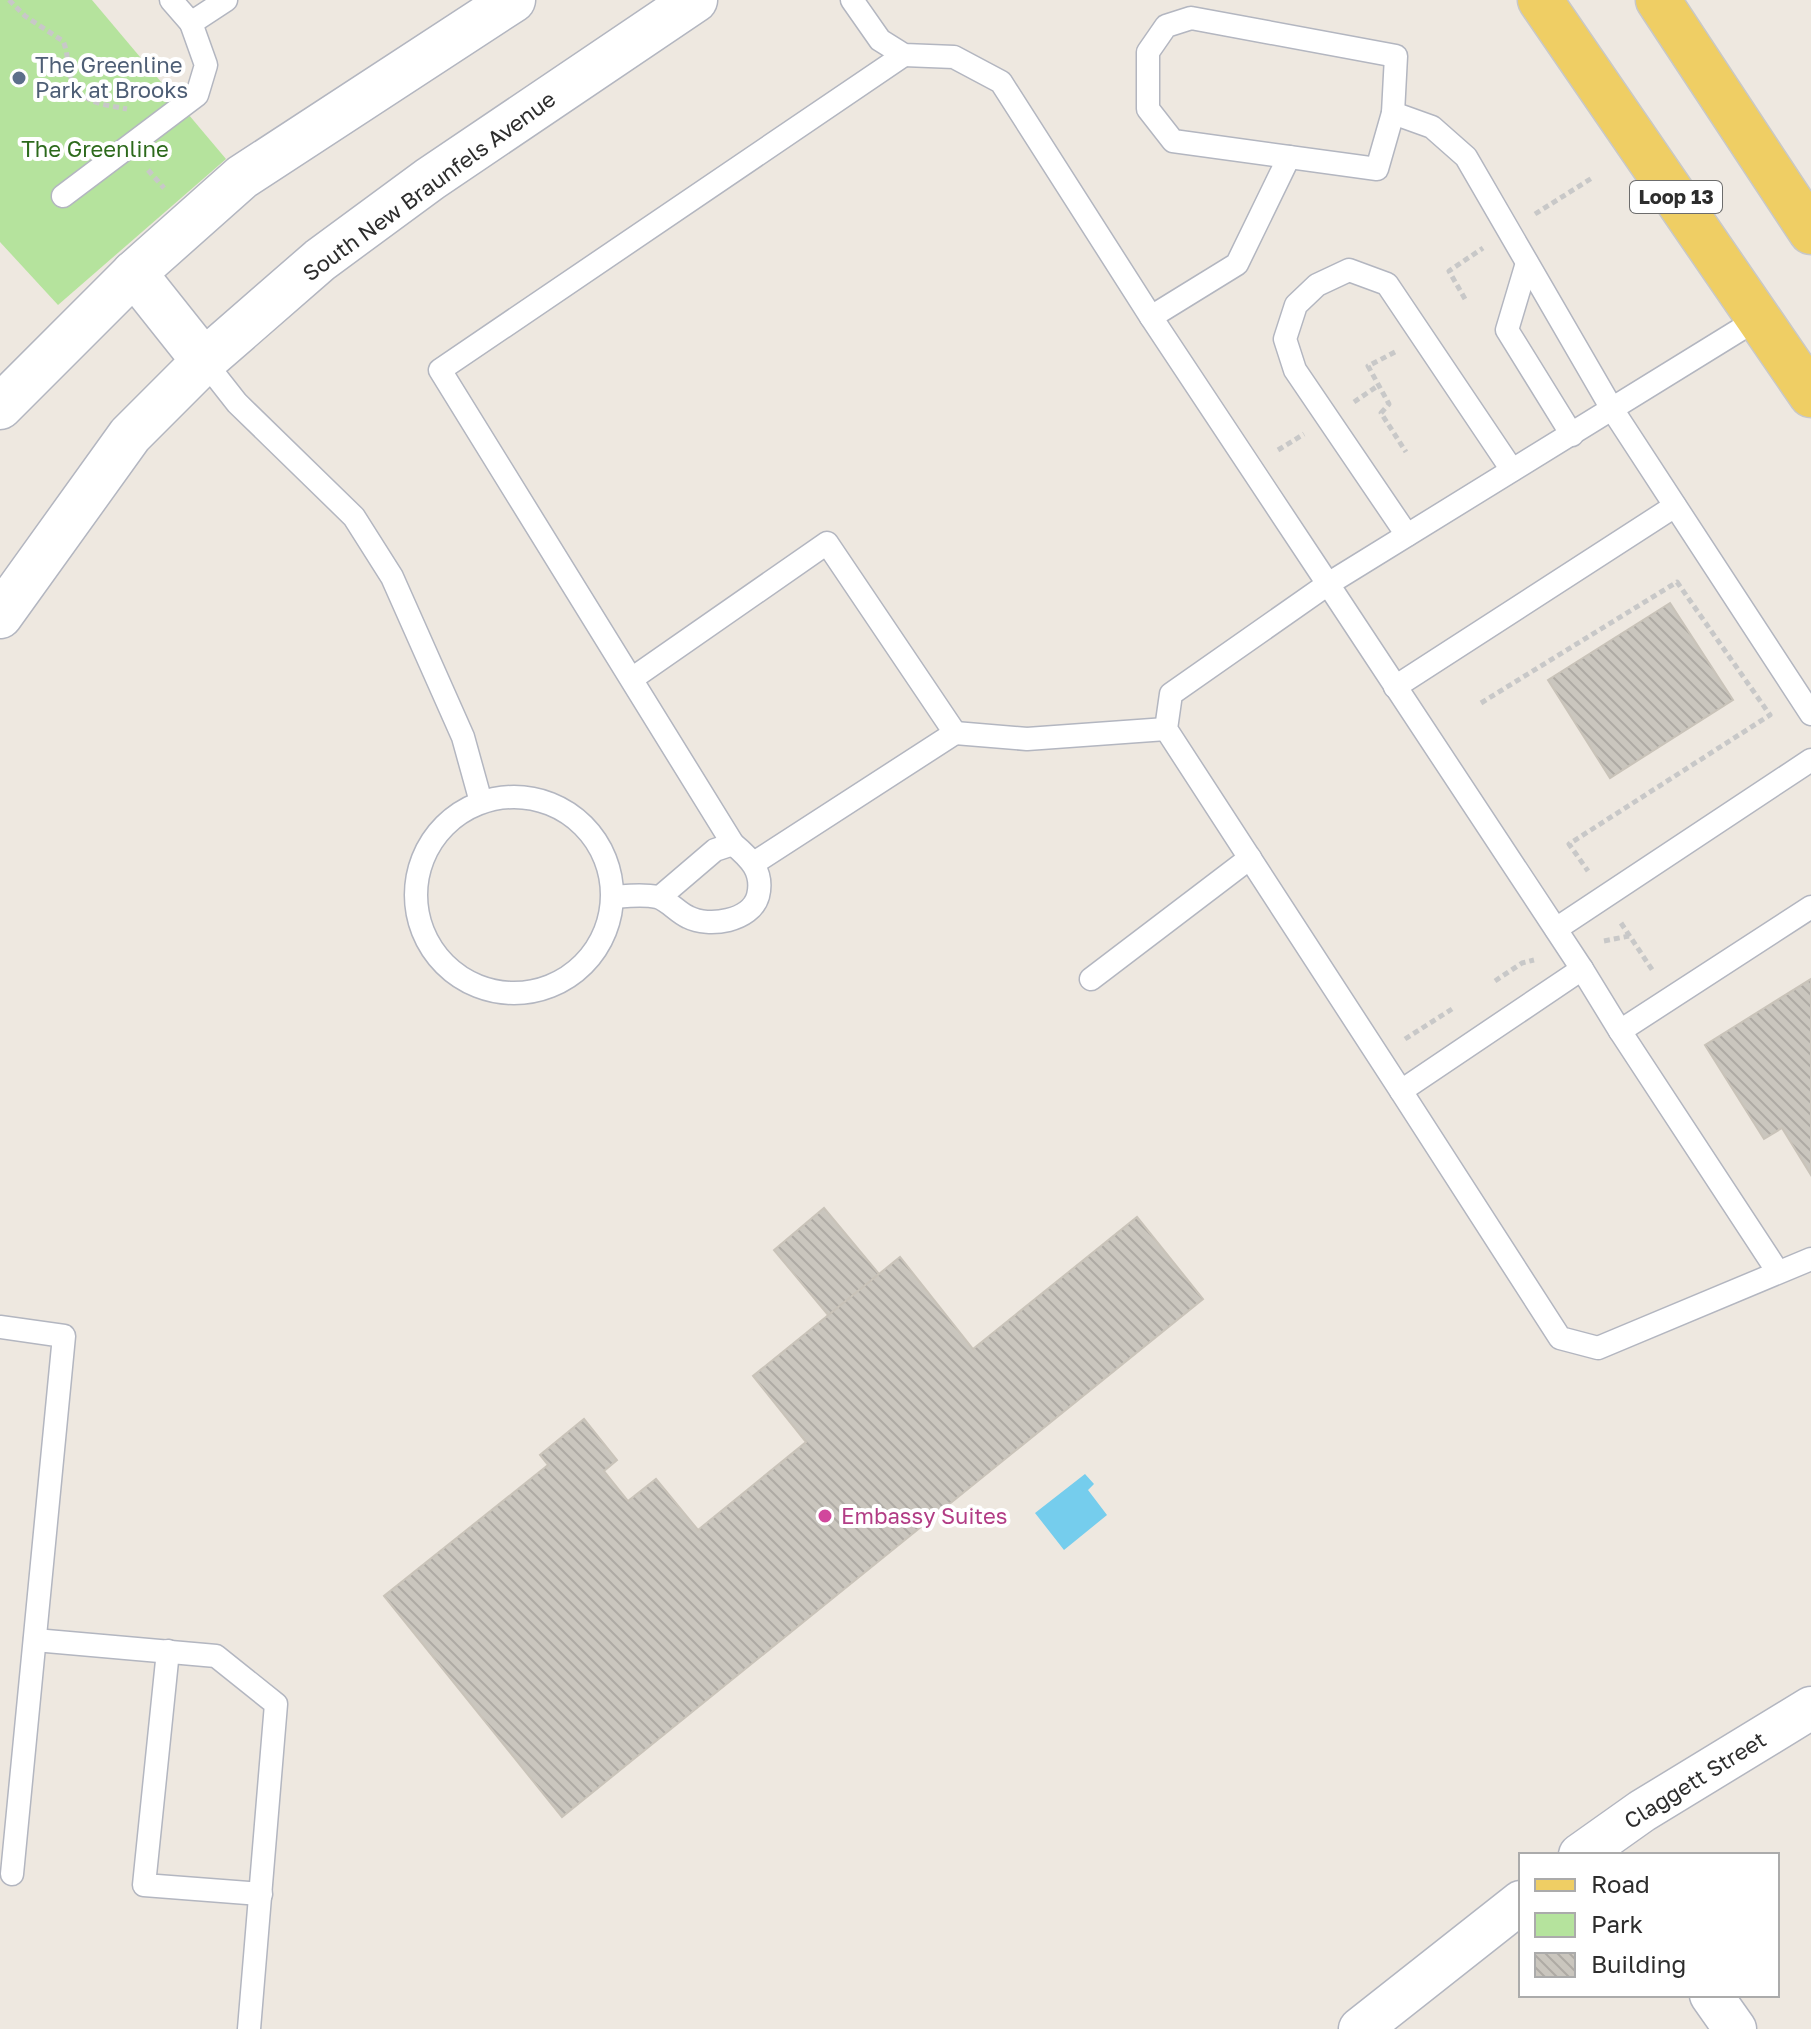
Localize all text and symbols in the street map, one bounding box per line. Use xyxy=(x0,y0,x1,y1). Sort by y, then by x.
place label: The Greenline Park at Brooks xyxy=(35,51,188,103)
marker: The Greenline Park at Brooks xyxy=(10,69,28,87)
street label: South New Braunfels Avenue xyxy=(297,85,560,286)
park label: The Greenline xyxy=(21,135,169,162)
road number: Loop 13 xyxy=(1630,181,1722,213)
place label: Embassy Suites xyxy=(841,1502,1008,1529)
marker: Embassy Suites xyxy=(816,1507,834,1525)
street label: Claggett Street xyxy=(1619,1725,1771,1834)
legend xyxy=(1519,1853,1779,1997)
text: Road xyxy=(1591,1869,1650,1898)
text: Park xyxy=(1591,1909,1643,1938)
text: Building xyxy=(1591,1949,1686,1978)

